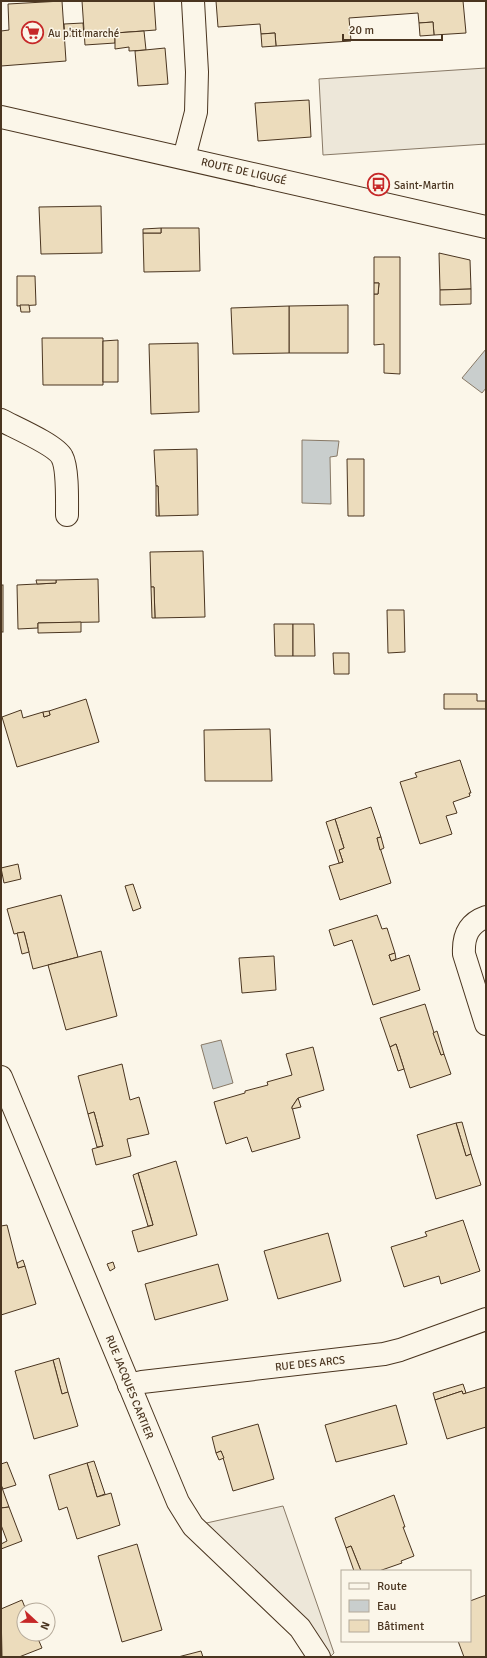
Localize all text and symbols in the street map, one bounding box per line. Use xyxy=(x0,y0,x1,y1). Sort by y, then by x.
scale bar xyxy=(343,16,442,42)
supermarket icon: Au p'tit marché xyxy=(20,20,46,46)
text: 20 m xyxy=(349,23,374,38)
place label: Au p'tit marché xyxy=(48,27,119,40)
street label: ROUTE DE LIGUGÉ xyxy=(200,154,288,188)
bus stop icon: Saint-Martin xyxy=(365,172,391,198)
place label: Saint-Martin xyxy=(394,179,454,192)
street label: RUE JACQUES CARTIER xyxy=(103,1333,156,1441)
street label: RUE DES ARCS xyxy=(274,1353,346,1374)
legend xyxy=(341,1570,471,1642)
text: Route xyxy=(377,1579,407,1594)
text: Eau xyxy=(377,1599,396,1614)
north arrow xyxy=(16,1602,56,1642)
text: Bâtiment xyxy=(377,1619,424,1634)
text: N xyxy=(37,1620,52,1632)

